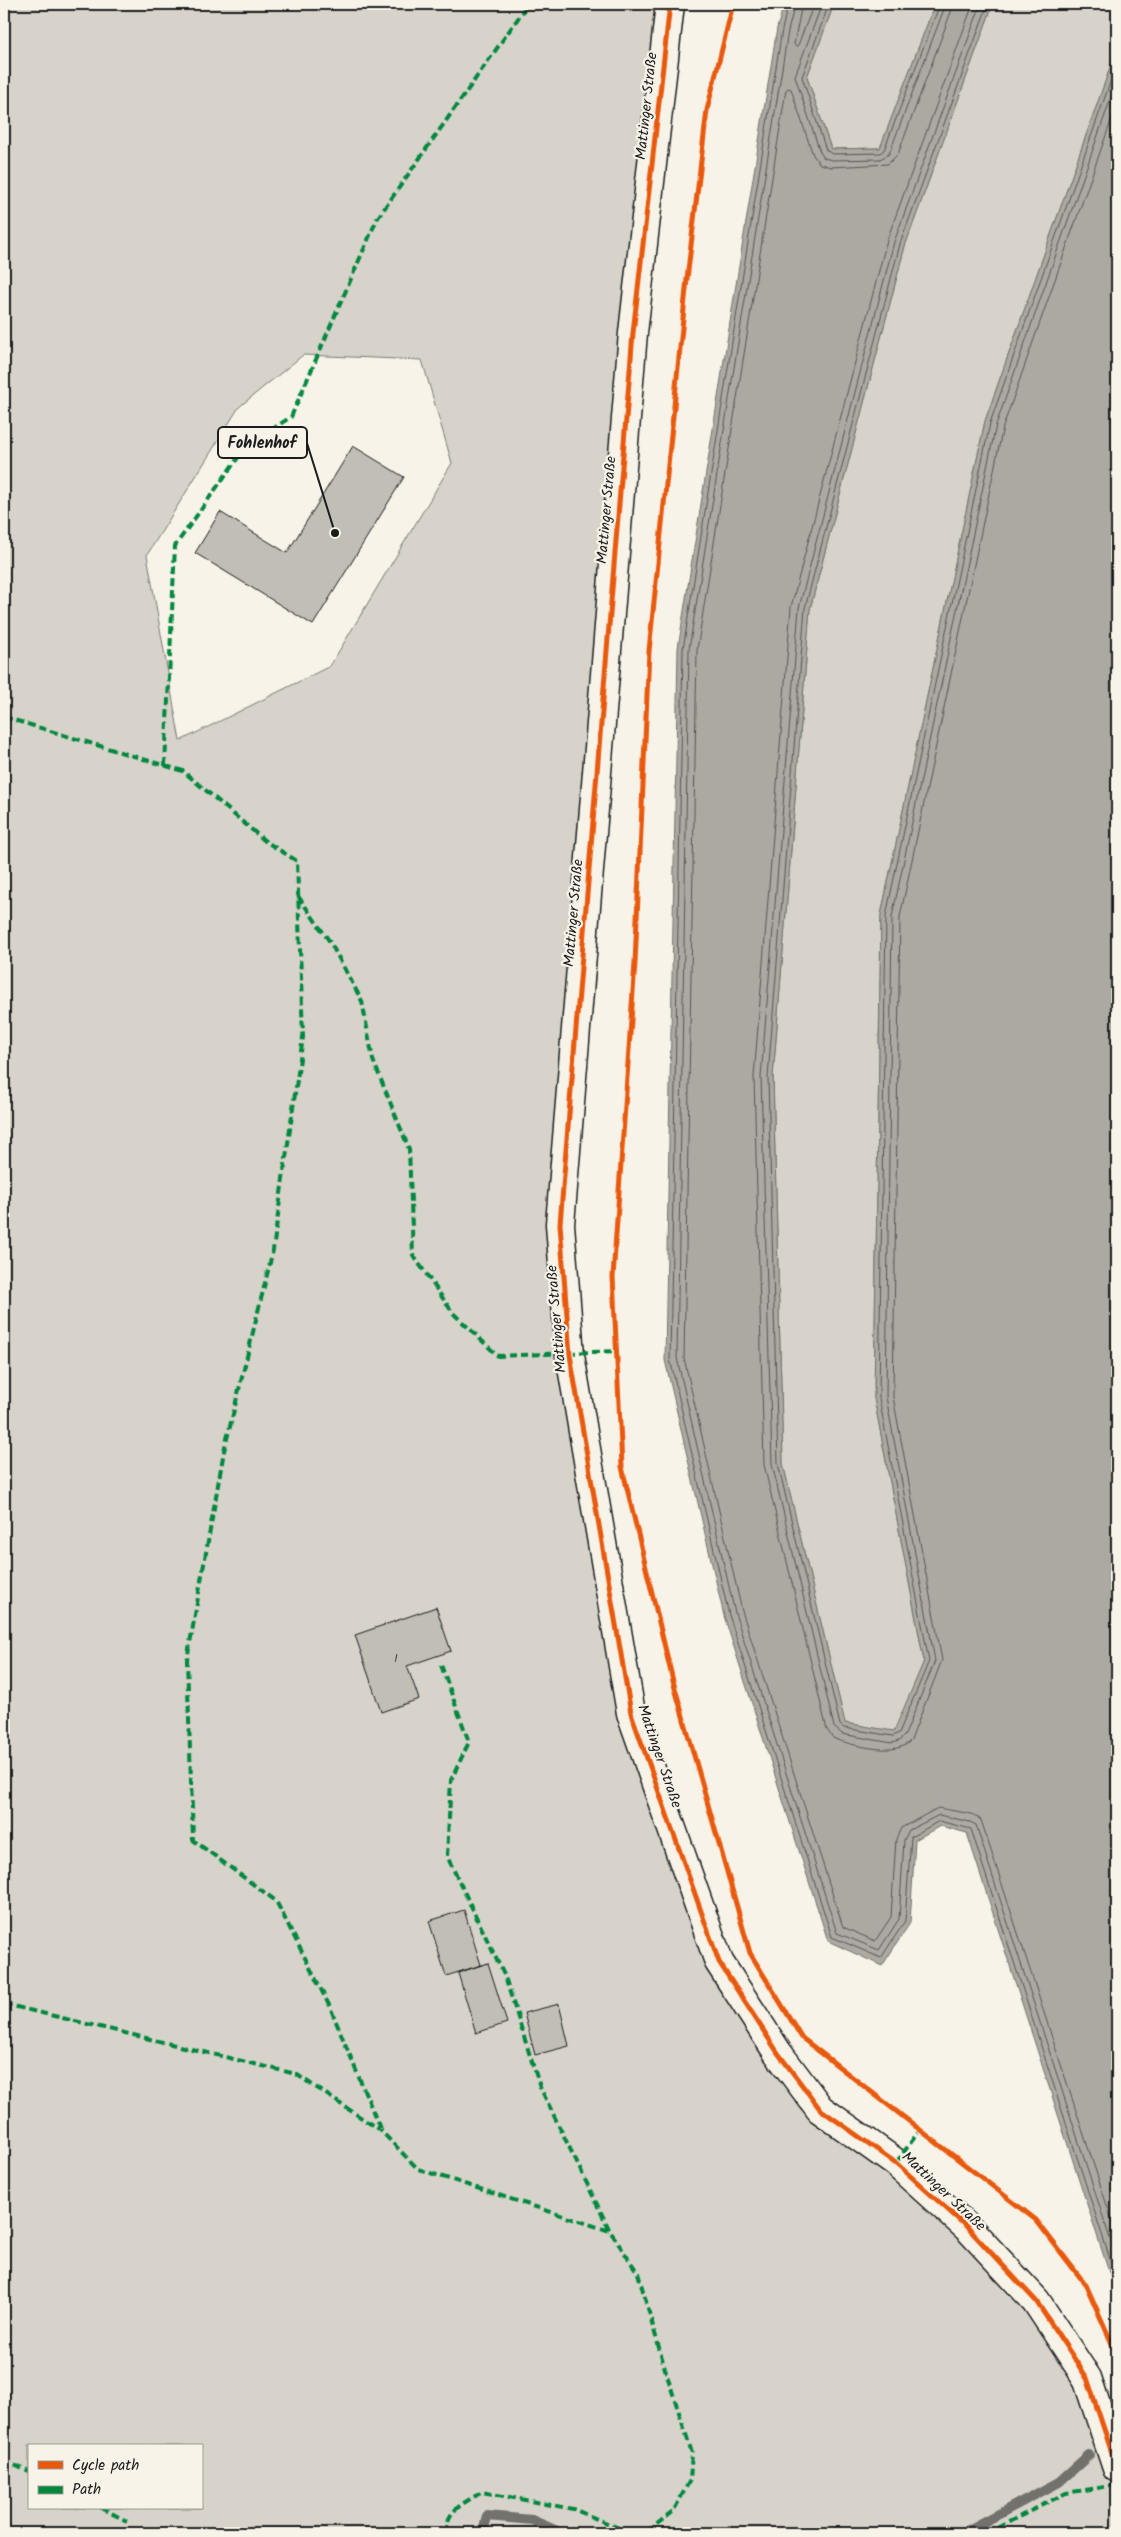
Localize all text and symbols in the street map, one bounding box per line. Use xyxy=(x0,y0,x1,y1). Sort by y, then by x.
street label: Mattinger Straße xyxy=(629,51,665,161)
callout: Fohlenhof xyxy=(218,427,307,458)
text: Fohlenhof xyxy=(227,431,299,456)
street label: Mattinger Straße xyxy=(590,455,624,565)
street label: Mattinger Straße xyxy=(557,858,591,968)
street label: Mattinger Straße xyxy=(540,1264,574,1374)
house number: 1 xyxy=(394,1649,398,1668)
street label: Mattinger Straße xyxy=(630,1701,688,1812)
street label: Mattinger Straße xyxy=(896,2146,991,2238)
legend xyxy=(28,2444,202,2510)
text: Cycle path xyxy=(72,2454,139,2478)
text: Path xyxy=(72,2478,101,2502)

